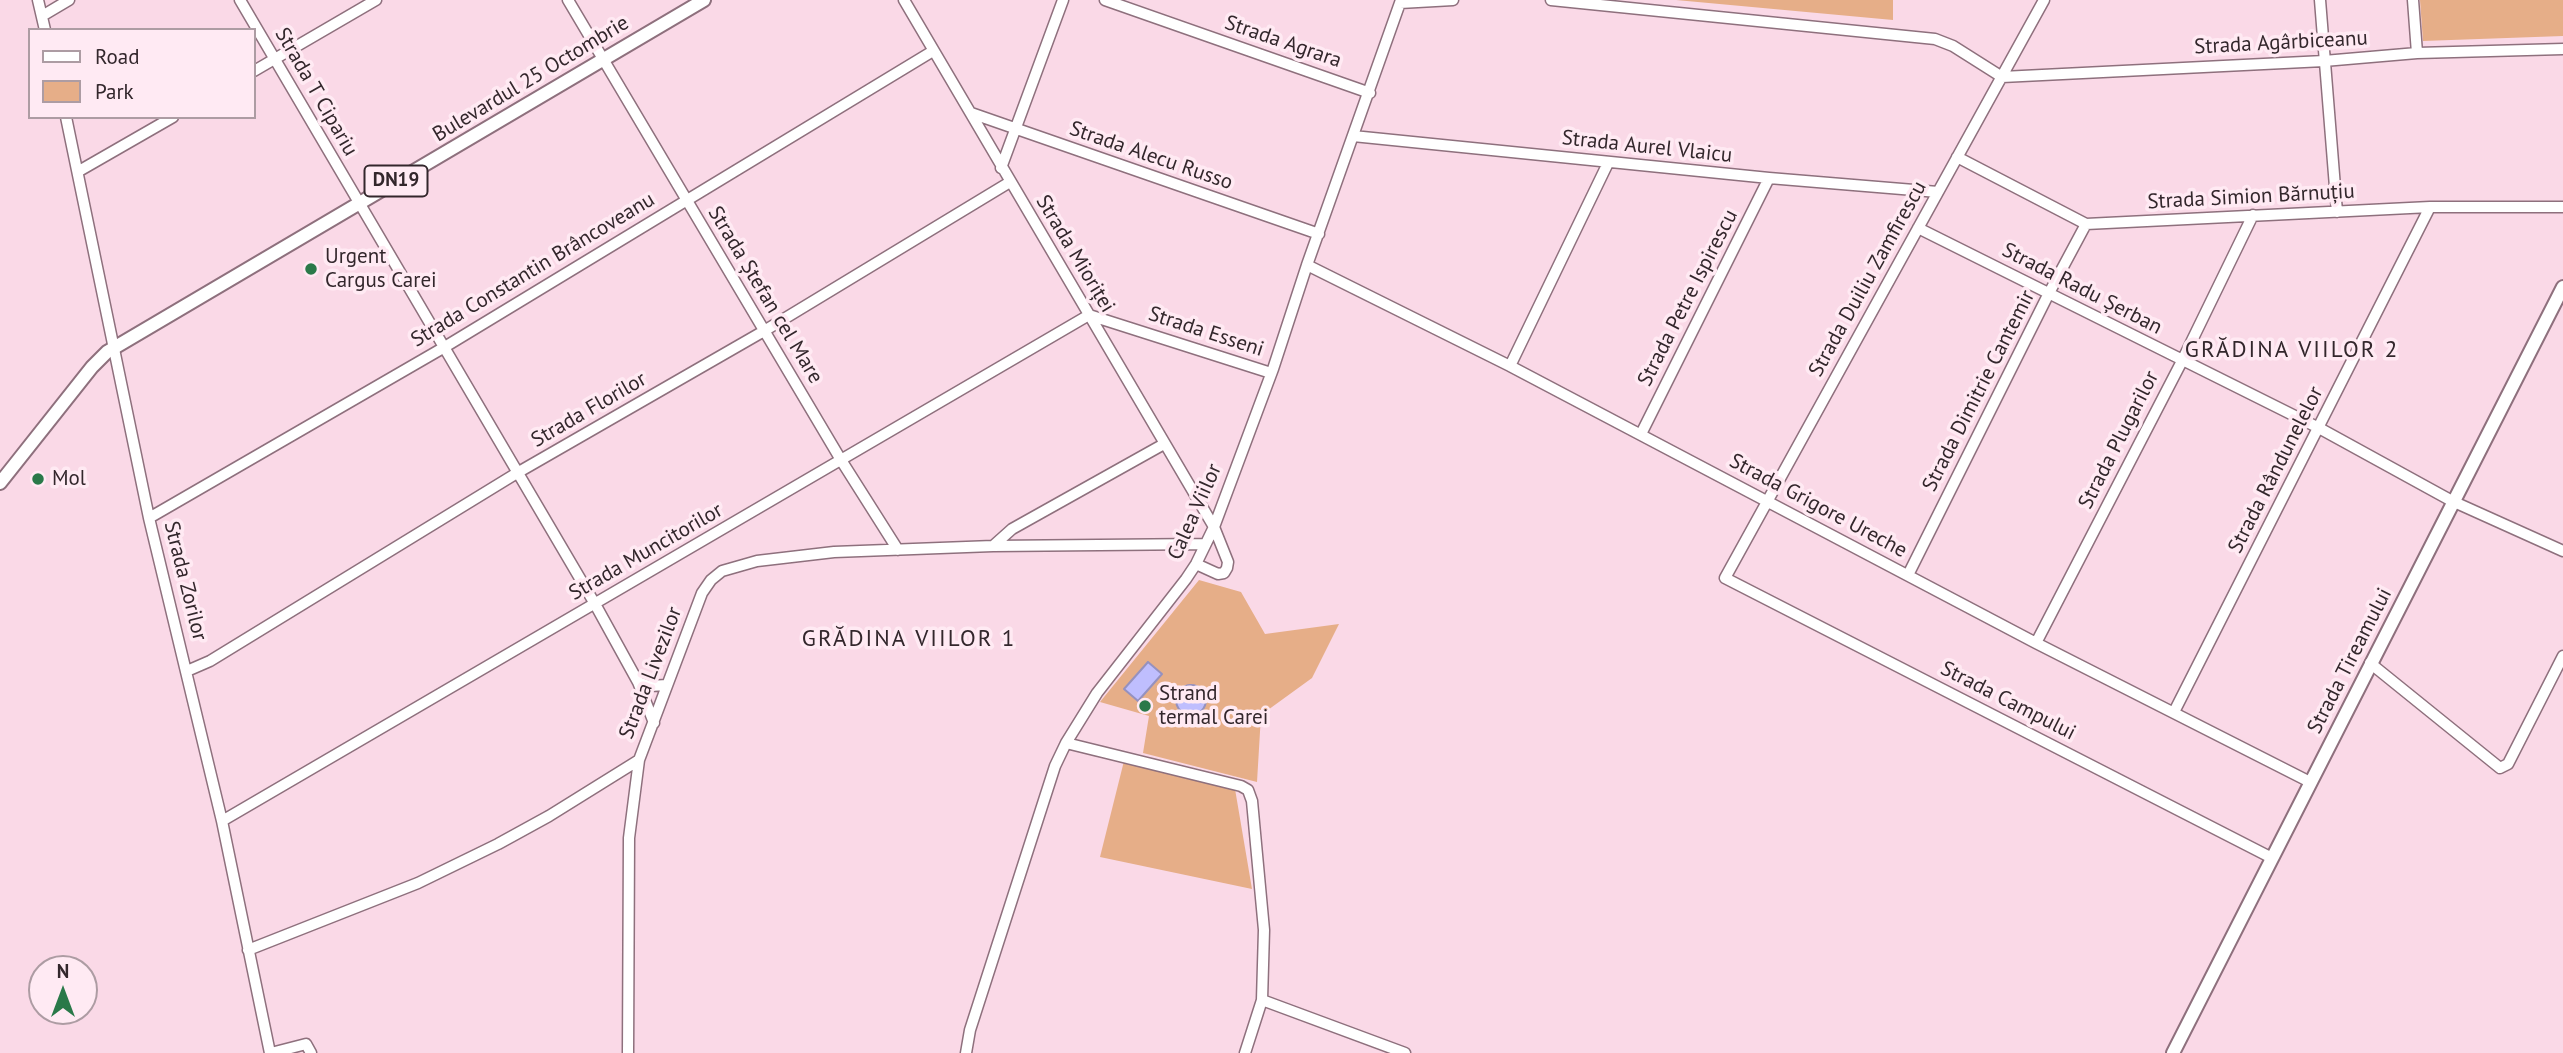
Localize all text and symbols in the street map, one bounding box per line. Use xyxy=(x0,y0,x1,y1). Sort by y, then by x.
street label: Bulevardul 25 Octombrie xyxy=(428,10,634,148)
street label: Strada Agrara xyxy=(1221,10,1345,74)
street label: Strada T Cipariu xyxy=(269,23,363,161)
street label: Strada Agârbiceanu xyxy=(2194,26,2368,60)
legend xyxy=(28,28,256,119)
text: Road xyxy=(95,43,139,70)
text: Park xyxy=(95,78,134,105)
street label: Strada Alecu Russo xyxy=(1066,116,1236,196)
street label: Strada Aurel Vlaicu xyxy=(1561,126,1733,168)
road number: DN19 xyxy=(364,166,428,196)
street label: Strada Duiliu Zamfirescu xyxy=(1804,177,1932,381)
street label: Strada Simion Bărnuțiu xyxy=(2147,179,2355,215)
street label: Strada Constantin Brâncoveanu xyxy=(407,187,659,353)
street label: Strada Mioriței xyxy=(1030,191,1120,317)
street label: Strada Ștefan cel Mare xyxy=(702,202,828,388)
street label: Strada Petre Ispirescu xyxy=(1633,206,1743,390)
street label: Strada Radu Șerban xyxy=(1998,238,2166,340)
place label: Urgent Cargus Carei xyxy=(325,244,437,294)
marker: Urgent Cargus Carei xyxy=(303,261,319,277)
street label: Strada Dimitrie Cantemir xyxy=(1917,286,2041,496)
street label: Strada Esseni xyxy=(1145,301,1267,363)
district label: GRĂDINA VIILOR 2 xyxy=(2187,336,2397,364)
street label: Strada Florilor xyxy=(527,367,651,453)
street label: Strada Plugarilor xyxy=(2073,367,2165,513)
street label: Strada Rândunelelor xyxy=(2223,383,2329,557)
street label: Strada Grigore Ureche xyxy=(1725,448,1911,564)
street label: Calea Viilor xyxy=(1163,460,1227,564)
place label: Mol xyxy=(52,466,86,492)
marker: Mol xyxy=(30,471,46,487)
street label: Strada Muncitorilor xyxy=(565,498,727,606)
street label: Strada Zorilor xyxy=(158,519,212,643)
street label: Strada Tireamului xyxy=(2302,584,2398,738)
street label: Strada Livezilor xyxy=(614,603,688,743)
district label: GRĂDINA VIILOR 1 xyxy=(804,625,1014,653)
street label: Strada Campului xyxy=(1936,656,2080,746)
place label: Strand termal Carei xyxy=(1159,681,1268,731)
marker: Strand termal Carei xyxy=(1137,698,1153,714)
north arrow xyxy=(28,955,98,1025)
text: N xyxy=(57,959,69,983)

